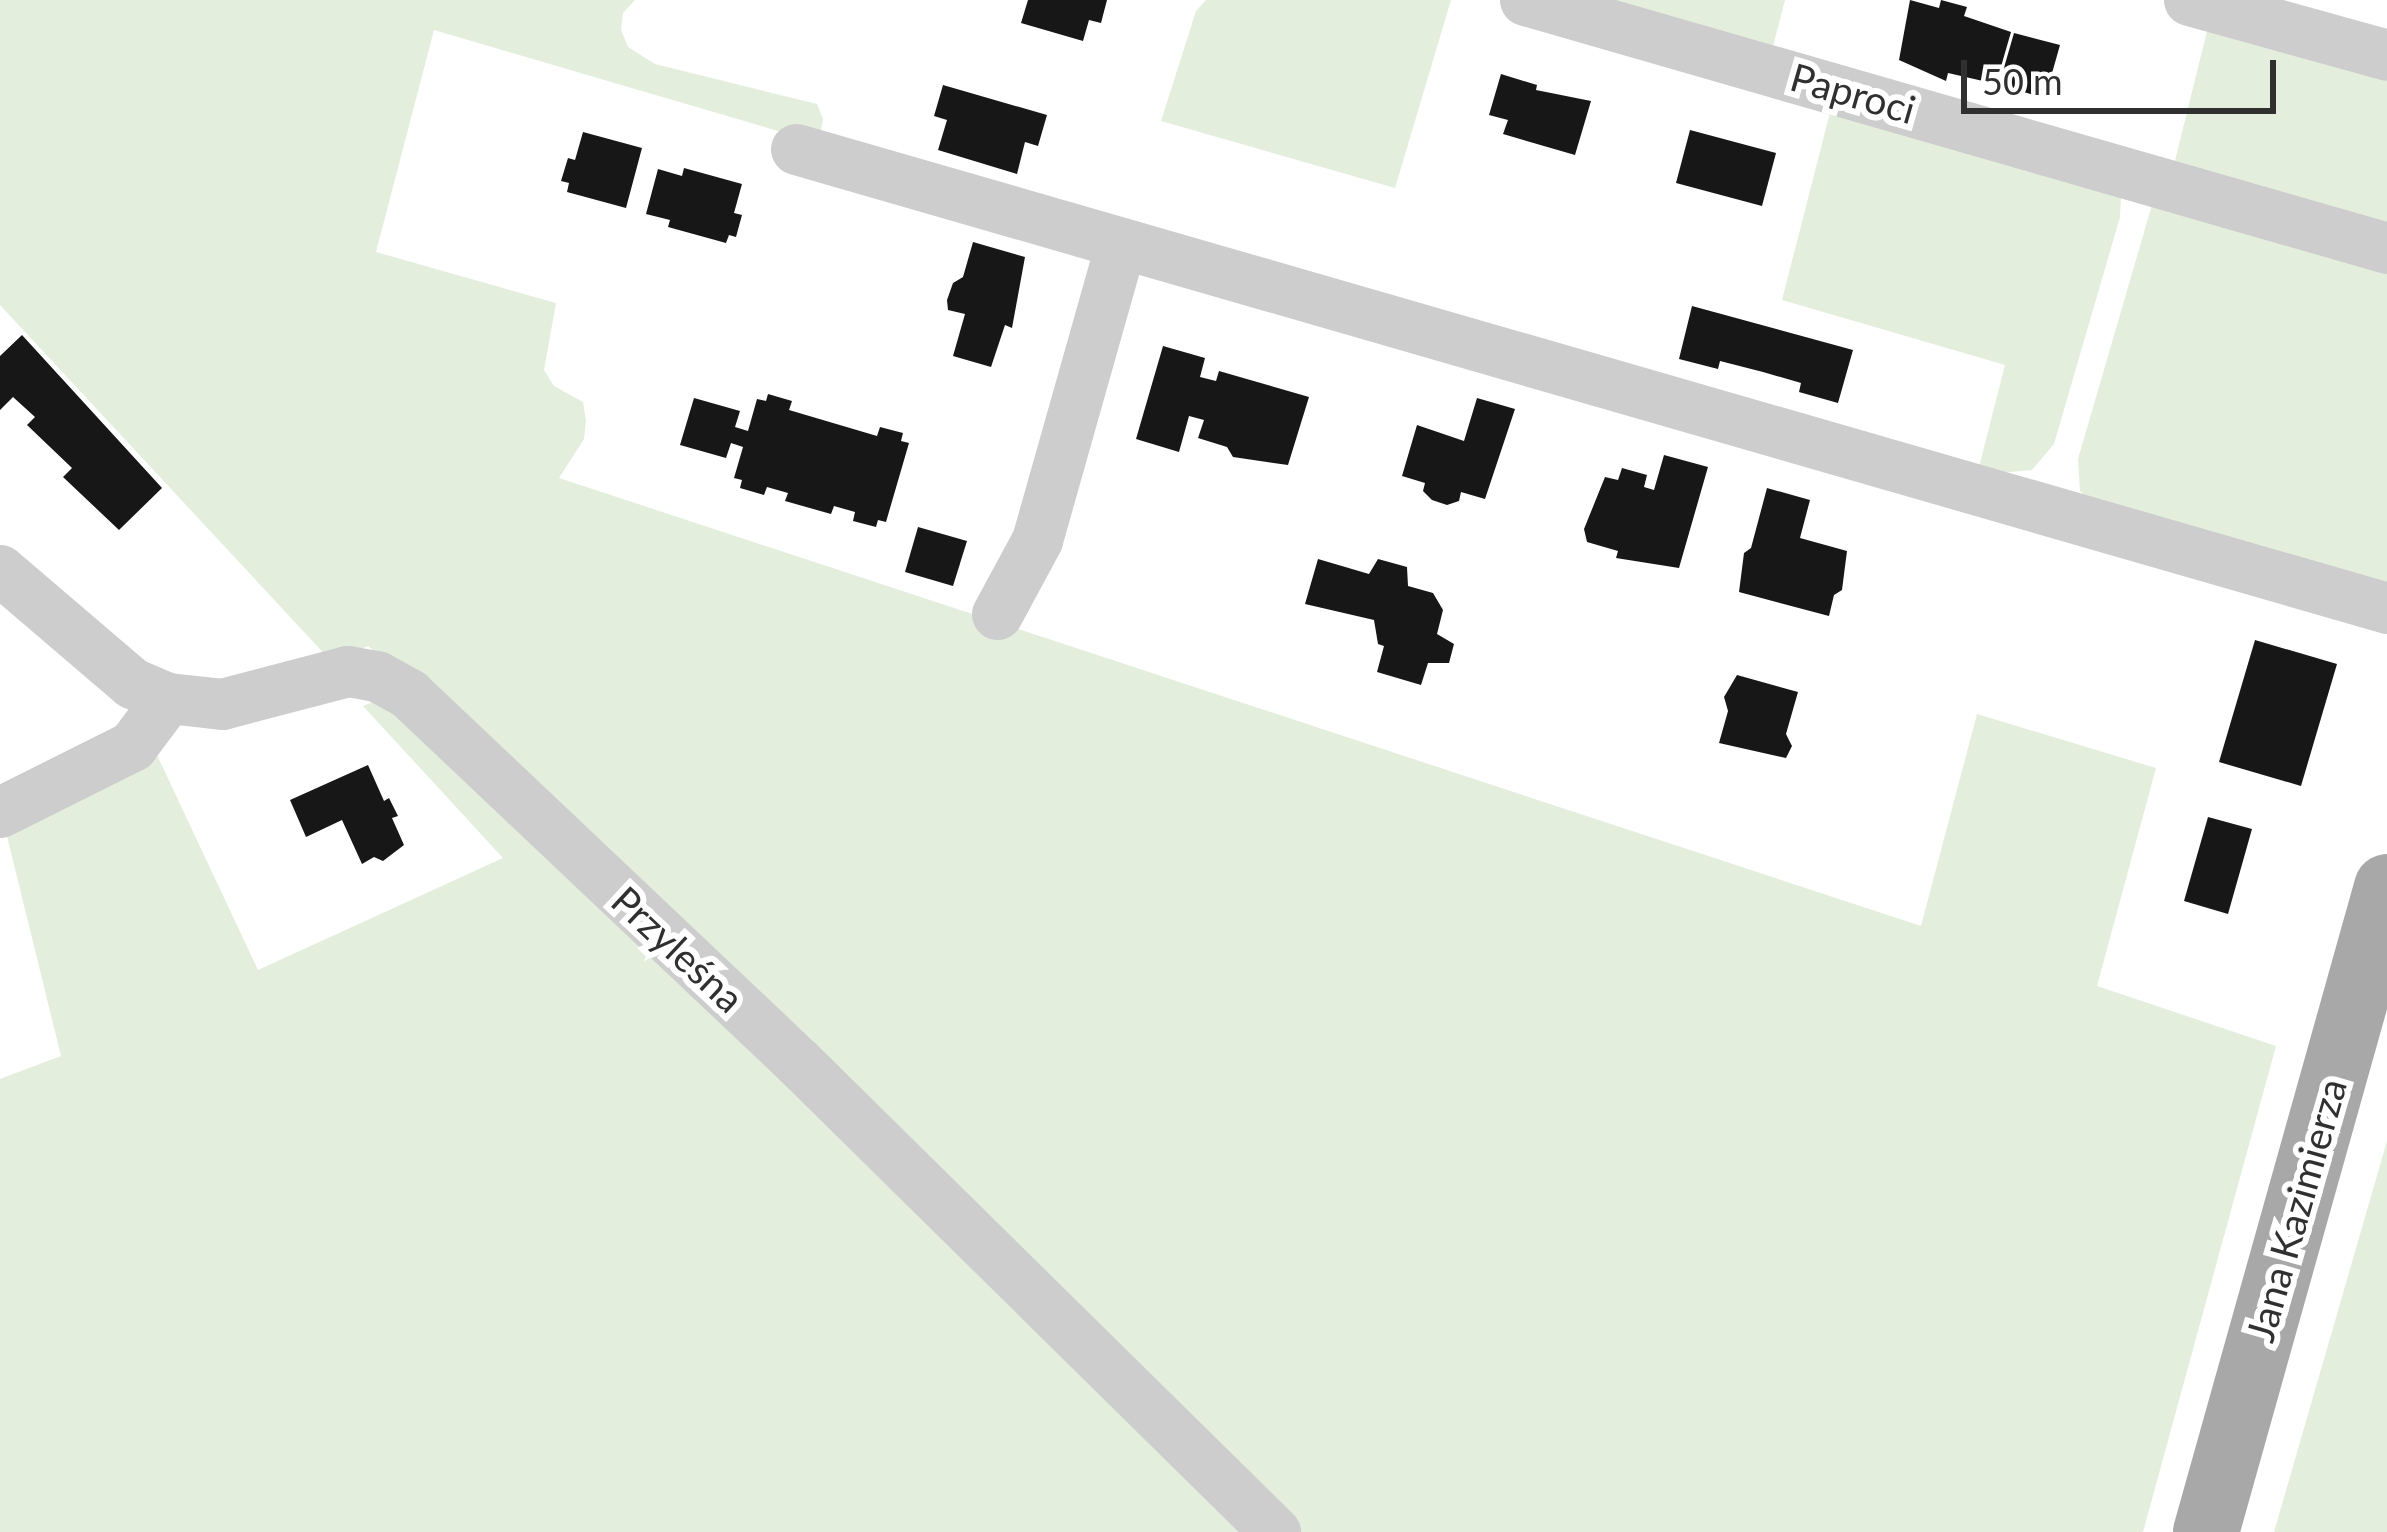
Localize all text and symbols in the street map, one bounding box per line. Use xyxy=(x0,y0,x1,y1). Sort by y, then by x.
scale bar xyxy=(1967,36,2282,110)
street label: Paproci xyxy=(1785,53,1921,133)
text: 50 m xyxy=(1982,59,2063,103)
street label: Przyleśna xyxy=(603,876,753,1022)
street label: Jana Kazimierza xyxy=(2236,1073,2356,1347)

